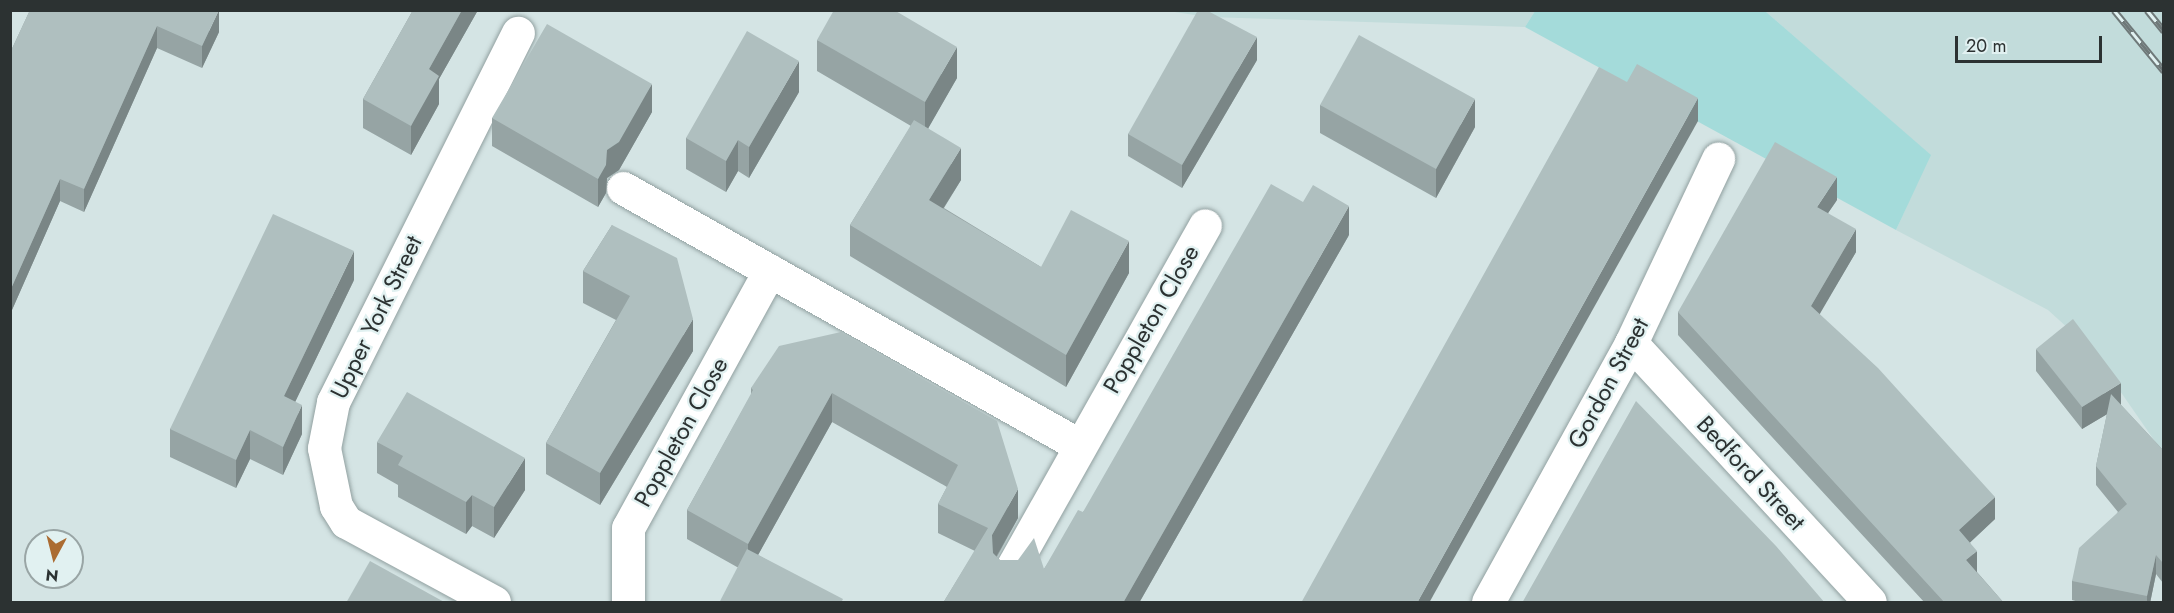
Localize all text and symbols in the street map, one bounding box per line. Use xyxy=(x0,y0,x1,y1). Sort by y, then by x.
scale bar xyxy=(1958,24,2105,62)
text: 20 m xyxy=(1966,33,2006,59)
street label: Upper York Street xyxy=(324,231,428,403)
street label: Poppleton Close xyxy=(1097,240,1205,398)
street label: Gordon Street xyxy=(1562,313,1654,453)
street label: Poppleton Close xyxy=(628,352,734,512)
street label: Bedford Street xyxy=(1691,410,1811,536)
north arrow xyxy=(24,529,84,589)
text: N xyxy=(44,563,60,588)

